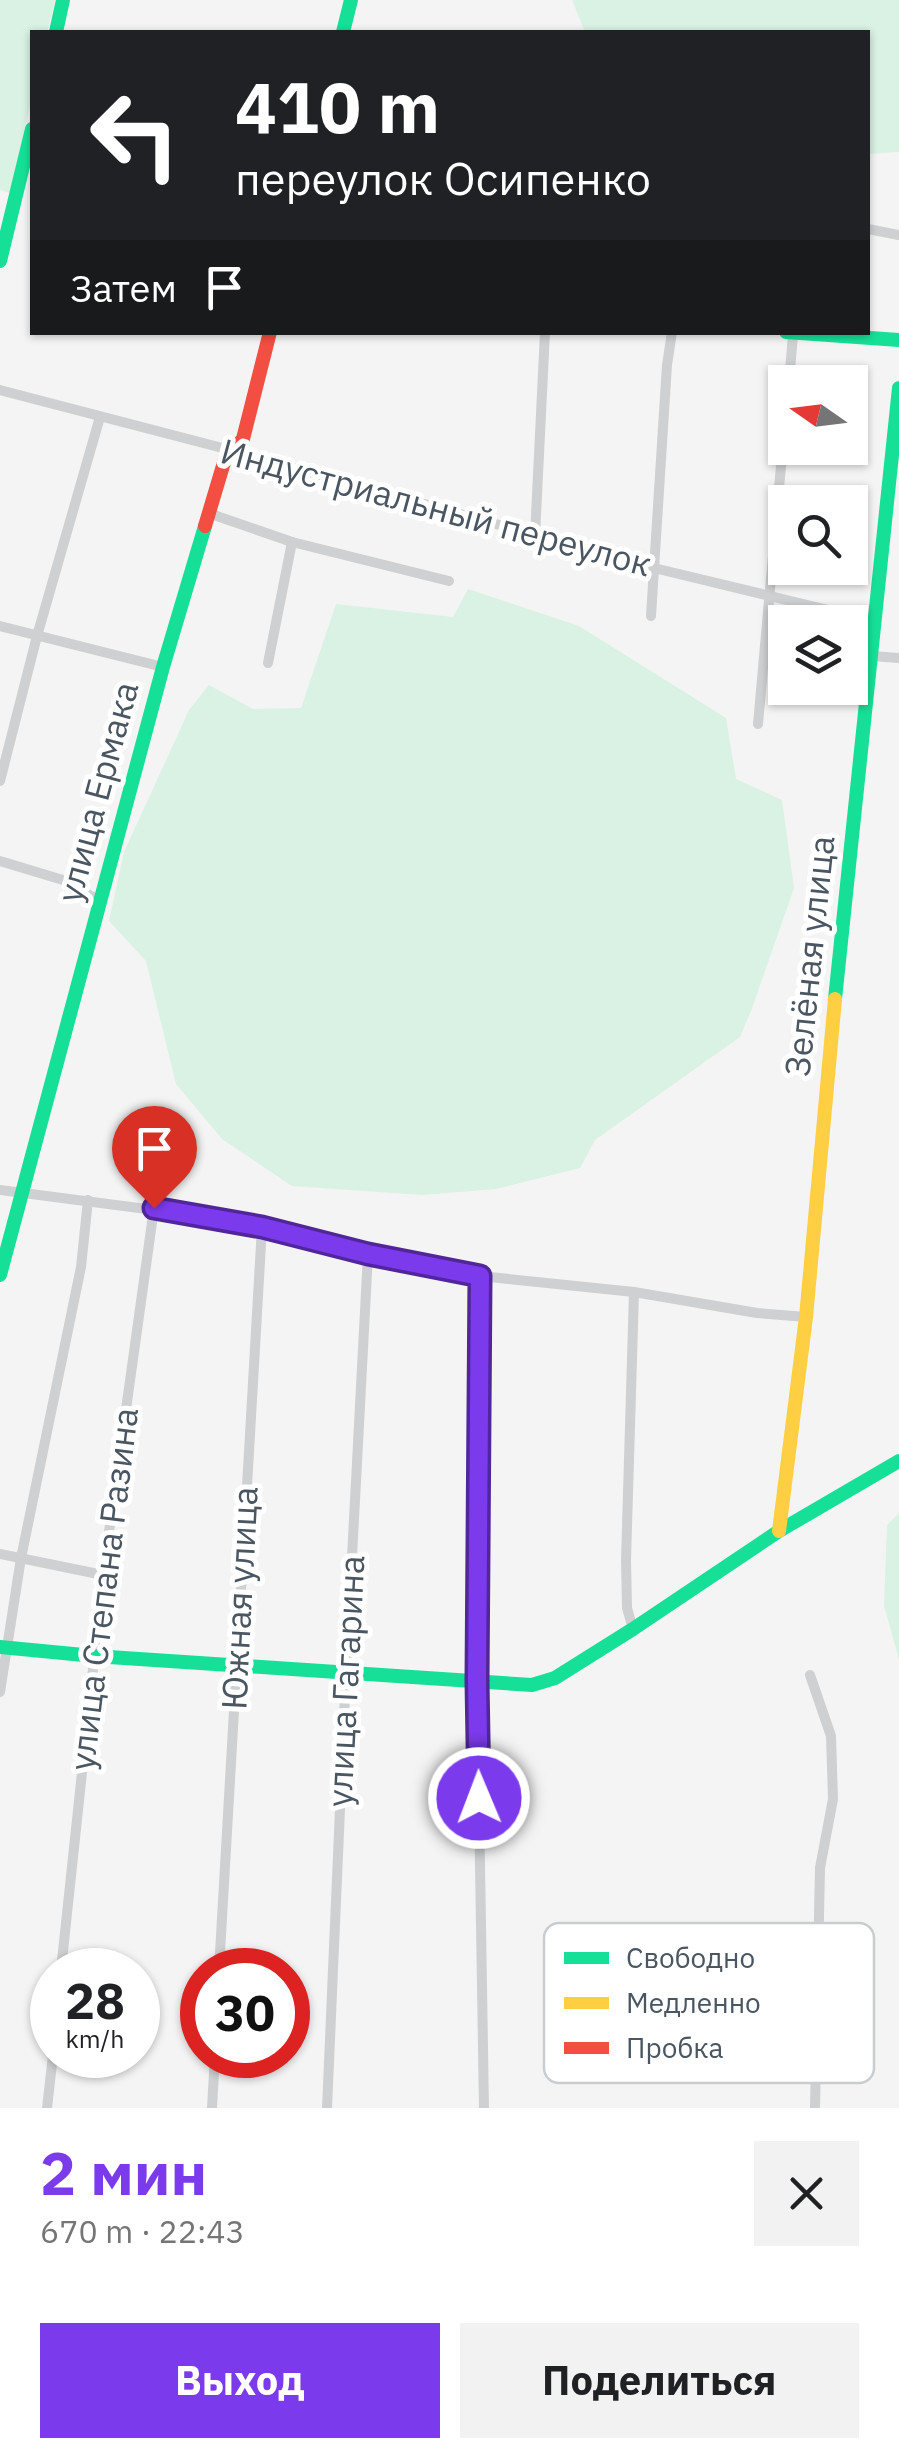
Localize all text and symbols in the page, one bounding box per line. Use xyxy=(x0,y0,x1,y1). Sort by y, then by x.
text: 410 m xyxy=(235,61,440,152)
icon: left xyxy=(70,70,200,200)
text: переулок Осипенко xyxy=(235,149,651,207)
icon: arrive xyxy=(197,260,252,315)
text: Затем xyxy=(70,263,177,312)
north arrow xyxy=(768,365,868,465)
map controls xyxy=(768,365,868,705)
street label: Индустриальный переулок xyxy=(216,427,657,587)
button: search xyxy=(768,485,868,585)
button: layers xyxy=(768,605,868,705)
street label: улица Ермака xyxy=(45,676,149,907)
street label: Зелёная улица xyxy=(773,833,845,1079)
pin xyxy=(112,1106,197,1209)
icon: arrive xyxy=(127,1121,182,1176)
street label: улица Степана Разина xyxy=(58,1405,148,1773)
street label: Южная улица xyxy=(210,1485,268,1711)
street label: улица Гагарина xyxy=(315,1554,375,1808)
position arrow xyxy=(427,1746,531,1850)
legend xyxy=(544,1923,874,2083)
text: Свободно xyxy=(626,1939,755,1976)
speed limit sign: 30 xyxy=(180,1948,310,2078)
text: 28 xyxy=(65,1968,125,2033)
text: Медленно xyxy=(626,1984,761,2021)
text: km/h xyxy=(66,2022,124,2055)
text: Пробка xyxy=(626,2029,723,2066)
text: 2 мин xyxy=(40,2133,207,2212)
button: close xyxy=(754,2141,859,2246)
text: 670 m · 22:43 xyxy=(40,2210,245,2252)
button: Выход xyxy=(40,2323,440,2438)
button: Поделиться xyxy=(460,2323,859,2438)

